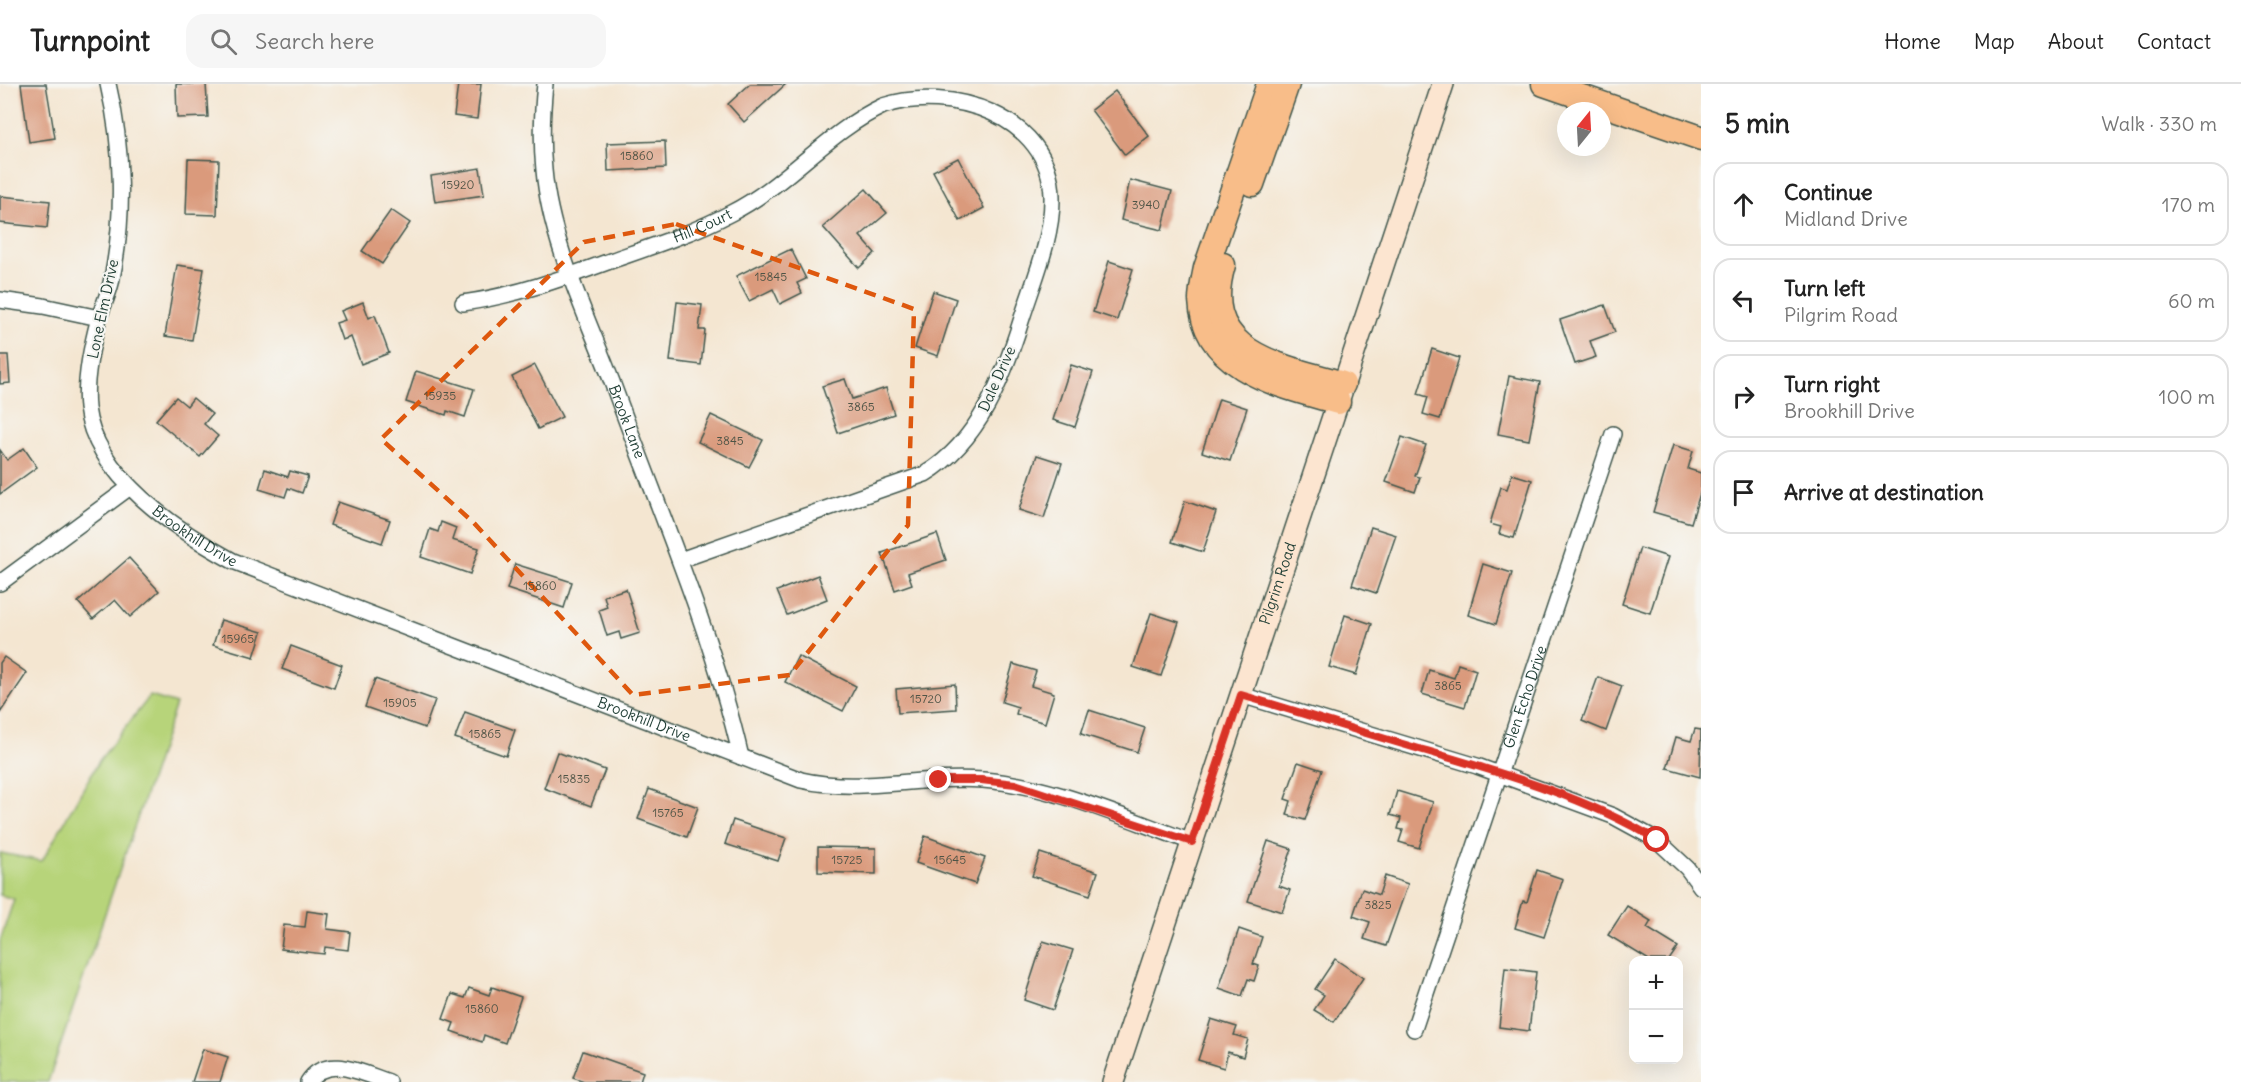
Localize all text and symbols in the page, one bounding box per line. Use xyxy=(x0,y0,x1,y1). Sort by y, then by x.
search box xyxy=(186,14,606,68)
text: Turnpoint xyxy=(30,23,150,59)
icon: search xyxy=(207,25,240,58)
text: Search here xyxy=(255,27,374,55)
text: Home xyxy=(1884,28,1941,55)
text: Map xyxy=(1974,28,2015,55)
text: About xyxy=(2048,28,2104,55)
text: Contact xyxy=(2137,28,2211,55)
north arrow xyxy=(1557,102,1611,156)
text: 5 min xyxy=(1725,107,1790,140)
text: Walk · 330 m xyxy=(2101,111,2217,136)
house number: 15860 xyxy=(620,148,654,163)
house number: 15920 xyxy=(441,177,475,192)
text: Continue xyxy=(1784,178,1873,206)
icon: ahead xyxy=(1727,188,1760,221)
text: 170 m xyxy=(2162,192,2215,217)
house number: 3940 xyxy=(1132,197,1160,212)
street label: Hill Court xyxy=(670,204,735,247)
text: Midland Drive xyxy=(1784,206,1908,231)
street label: Lone Elm Drive xyxy=(83,257,122,360)
house number: 15845 xyxy=(755,269,787,284)
text: Turn left xyxy=(1784,274,1865,302)
icon: left xyxy=(1727,284,1760,317)
text: 60 m xyxy=(2168,288,2215,313)
text: Pilgrim Road xyxy=(1784,302,1898,327)
street label: Dale Drive xyxy=(974,343,1019,414)
text: Turn right xyxy=(1784,370,1880,398)
icon: right xyxy=(1727,380,1760,413)
street label: Brook Lane xyxy=(605,382,650,461)
text: 100 m xyxy=(2158,384,2215,409)
house number: 15935 xyxy=(424,388,456,403)
text: Brookhill Drive xyxy=(1784,398,1915,423)
house number: 3865 xyxy=(847,399,875,414)
house number: 3845 xyxy=(716,433,744,448)
icon: arrive xyxy=(1727,476,1760,509)
text: Arrive at destination xyxy=(1784,478,1984,506)
street label: Brookhill Drive xyxy=(148,501,241,571)
street label: Pilgrim Road xyxy=(1255,540,1300,627)
house number: 15860 xyxy=(523,578,557,593)
house number: 15965 xyxy=(222,631,254,646)
street label: Glen Echo Drive xyxy=(1499,643,1551,751)
house number: 3865 xyxy=(1434,678,1462,693)
house number: 15720 xyxy=(910,691,942,706)
street label: Brookhill Drive xyxy=(595,692,693,746)
house number: 15905 xyxy=(383,695,417,710)
house number: 15865 xyxy=(469,726,501,741)
route end xyxy=(925,766,951,792)
house number: 15835 xyxy=(558,771,590,786)
house number: 15765 xyxy=(652,805,684,820)
route start xyxy=(1643,826,1669,852)
house number: 15725 xyxy=(831,852,863,867)
house number: 15645 xyxy=(934,852,966,867)
house number: 3825 xyxy=(1364,897,1392,912)
map controls xyxy=(1629,956,1683,1064)
button: + xyxy=(1629,956,1683,1010)
house number: 15860 xyxy=(465,1001,499,1016)
button: − xyxy=(1629,1010,1683,1064)

